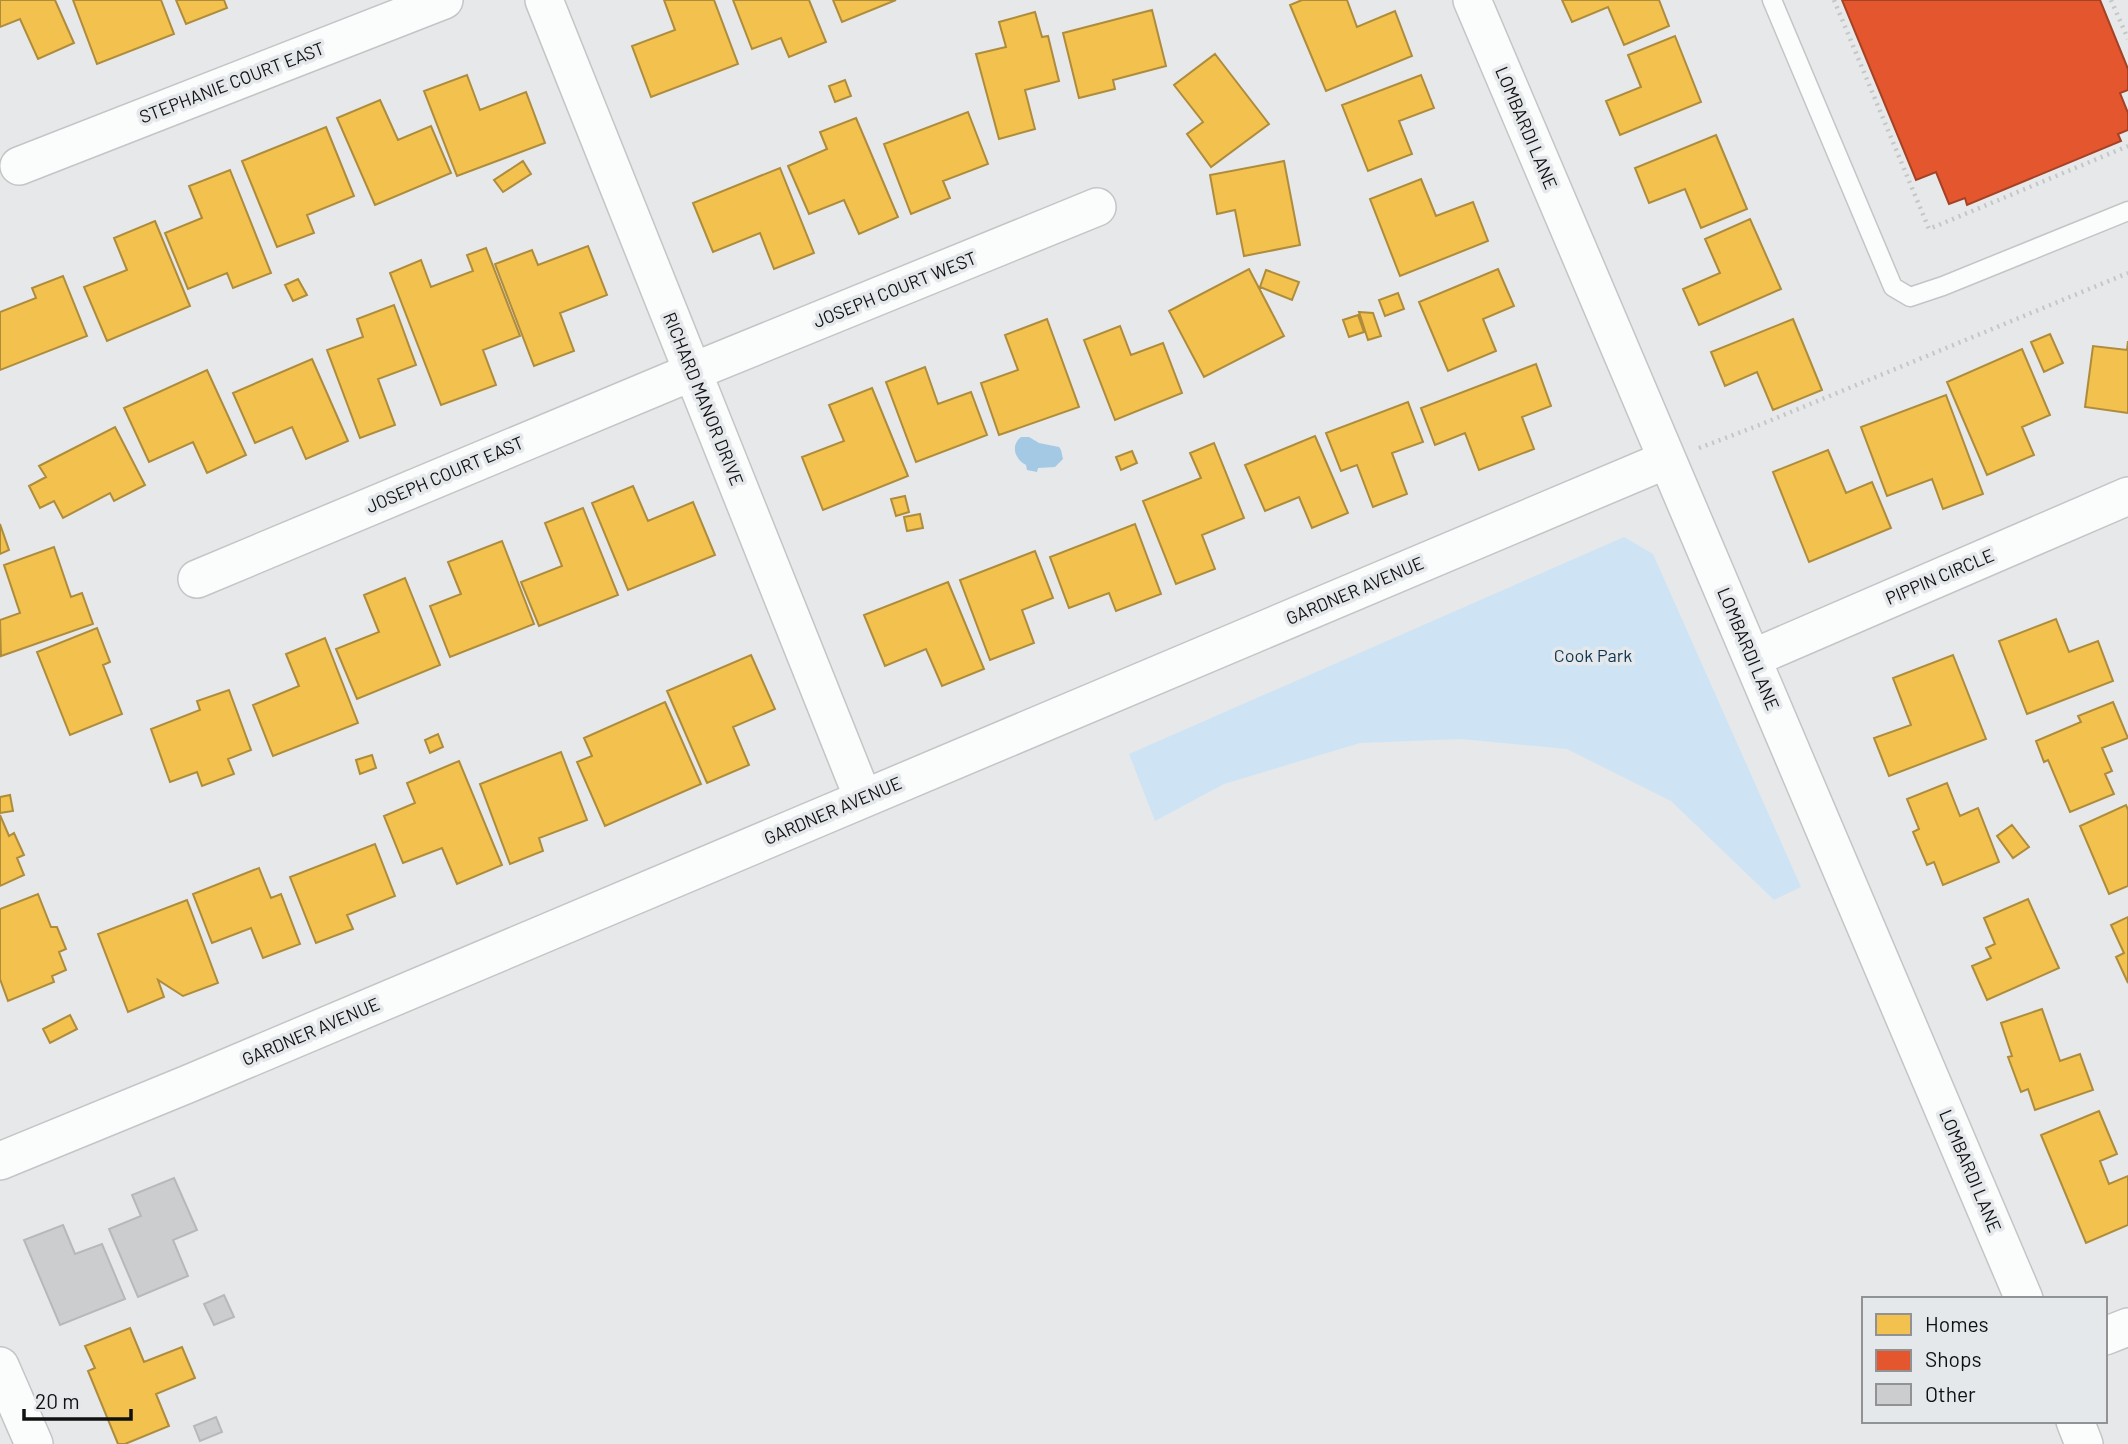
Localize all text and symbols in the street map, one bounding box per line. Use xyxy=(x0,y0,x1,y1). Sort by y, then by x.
street label: STEPHANIE COURT EAST xyxy=(136,37,327,128)
street label: LOMBARDI LANE xyxy=(1491,63,1563,192)
street label: JOSEPH COURT WEST xyxy=(810,246,980,332)
street label: RICHARD MANOR DRIVE xyxy=(659,309,749,489)
street label: JOSEPH COURT EAST xyxy=(363,431,527,517)
street label: PIPPIN CIRCLE xyxy=(1882,543,1997,609)
street label: GARDNER AVENUE xyxy=(1282,551,1427,629)
street label: LOMBARDI LANE xyxy=(1713,584,1785,713)
park label: Cook Park xyxy=(1554,644,1632,666)
street label: GARDNER AVENUE xyxy=(760,771,905,849)
street label: GARDNER AVENUE xyxy=(238,992,383,1070)
street label: LOMBARDI LANE xyxy=(1935,1106,2007,1235)
legend xyxy=(1862,1297,2107,1423)
text: Homes xyxy=(1925,1311,1989,1336)
text: Shops xyxy=(1925,1346,1982,1371)
scale bar xyxy=(24,1378,131,1422)
text: Other xyxy=(1925,1381,1976,1406)
text: 20 m xyxy=(35,1388,80,1413)

